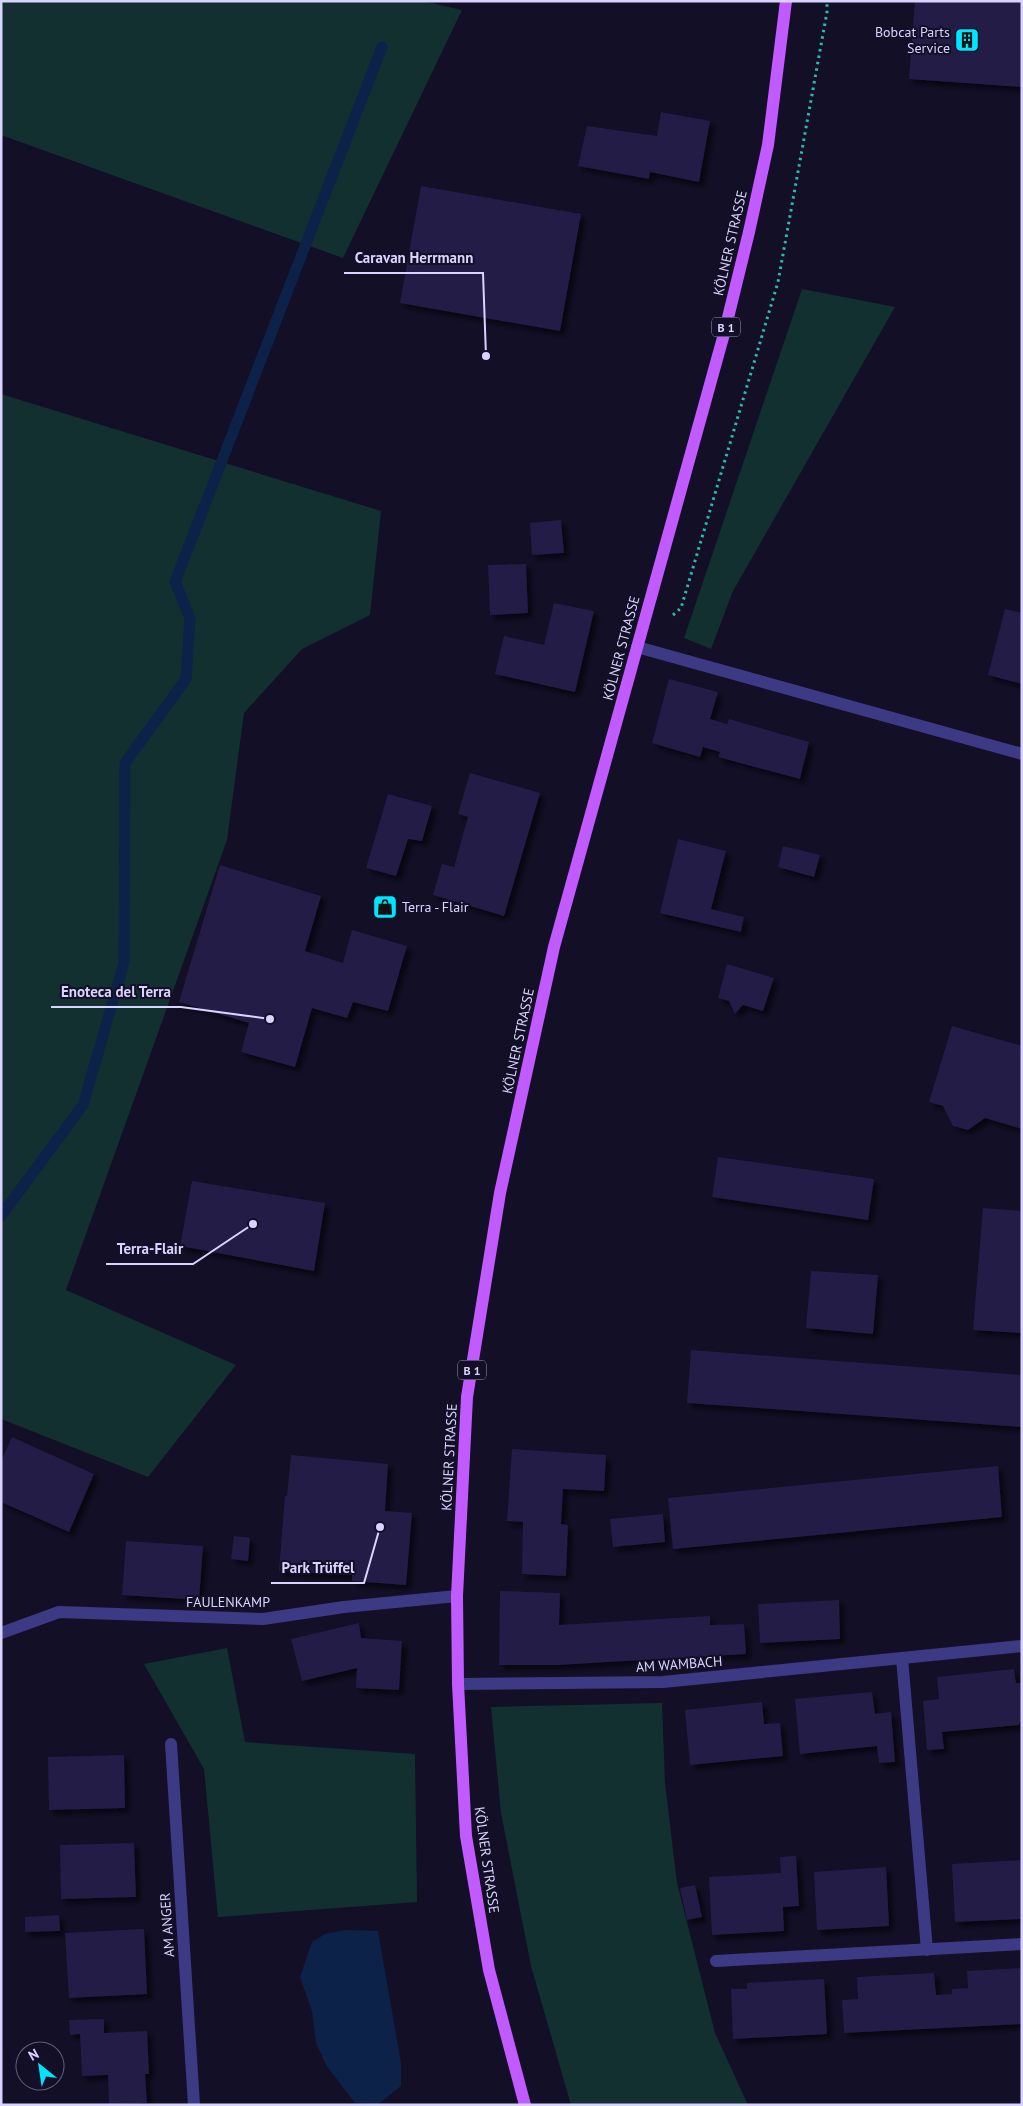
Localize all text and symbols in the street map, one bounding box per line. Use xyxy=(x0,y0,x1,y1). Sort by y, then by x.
place label: Bobcat Parts Service xyxy=(875,23,950,57)
building icon: Bobcat Parts Service xyxy=(954,27,980,53)
street label: KÖLNER STRASSE xyxy=(709,189,751,297)
callout: Caravan Herrmann xyxy=(344,243,483,273)
text: Caravan Herrmann xyxy=(355,248,473,267)
road number: B 1 xyxy=(712,318,740,337)
street label: KÖLNER STRASSE xyxy=(598,594,644,702)
shop icon: Terra - Flair xyxy=(372,894,398,920)
place label: Terra - Flair xyxy=(402,898,469,916)
callout: Enoteca del Terra xyxy=(51,977,181,1007)
text: Enoteca del Terra xyxy=(61,982,171,1001)
street label: KÖLNER STRASSE xyxy=(498,987,538,1095)
callout: Terra-Flair xyxy=(106,1234,193,1264)
text: Terra-Flair xyxy=(117,1239,184,1258)
road number: B 1 xyxy=(458,1360,486,1380)
street label: KÖLNER STRASSE xyxy=(437,1403,461,1511)
callout: Park Trüffel xyxy=(271,1553,364,1583)
text: Park Trüffel xyxy=(282,1558,355,1577)
street label: FAULENKAMP xyxy=(186,1593,270,1611)
street label: AM WAMBACH xyxy=(635,1652,723,1676)
street label: KÖLNER STRASSE xyxy=(471,1806,503,1914)
street label: AM ANGER xyxy=(156,1892,178,1958)
north arrow xyxy=(15,2041,65,2091)
text: N xyxy=(25,2045,42,2065)

